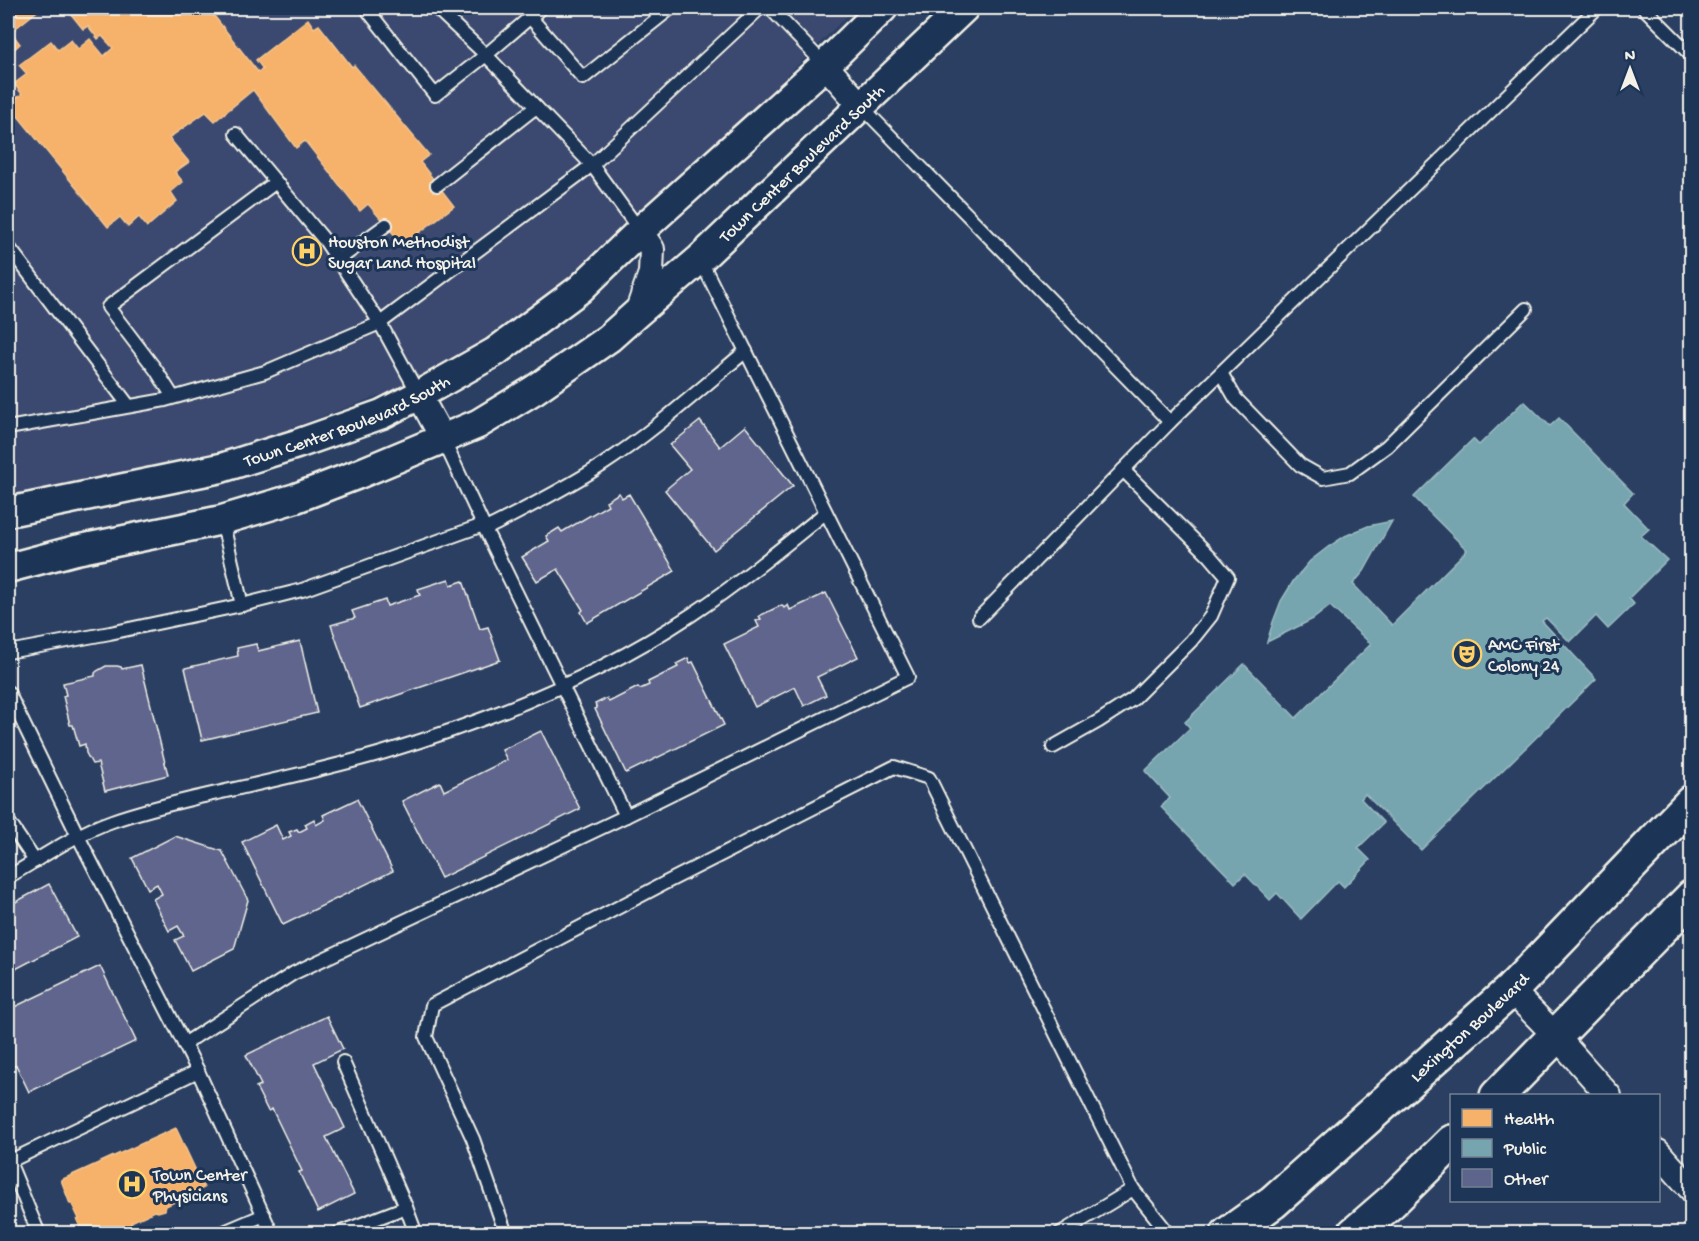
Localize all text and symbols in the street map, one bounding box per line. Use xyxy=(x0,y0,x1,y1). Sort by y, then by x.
north arrow xyxy=(1600,39,1660,99)
text: N xyxy=(1625,48,1636,67)
street label: Town Center Boulevard South xyxy=(715,81,890,249)
place label: Houston Methodist Sugar Land Hospital xyxy=(328,233,476,275)
hospital icon: Houston Methodist Sugar Land Hospital xyxy=(291,235,323,267)
street label: Town Center Boulevard South xyxy=(241,371,455,473)
place label: AMC First Colony 24 xyxy=(1488,636,1560,678)
theatre icon: AMC First Colony 24 xyxy=(1451,638,1483,670)
street label: Lexington Boulevard xyxy=(1407,969,1536,1088)
legend xyxy=(1450,1094,1660,1202)
text: Health xyxy=(1504,1110,1555,1131)
text: Public xyxy=(1503,1140,1547,1161)
place label: Town Center Physicians xyxy=(152,1166,248,1208)
hospital icon: Town Center Physicians xyxy=(116,1168,148,1200)
text: Other xyxy=(1504,1170,1549,1191)

